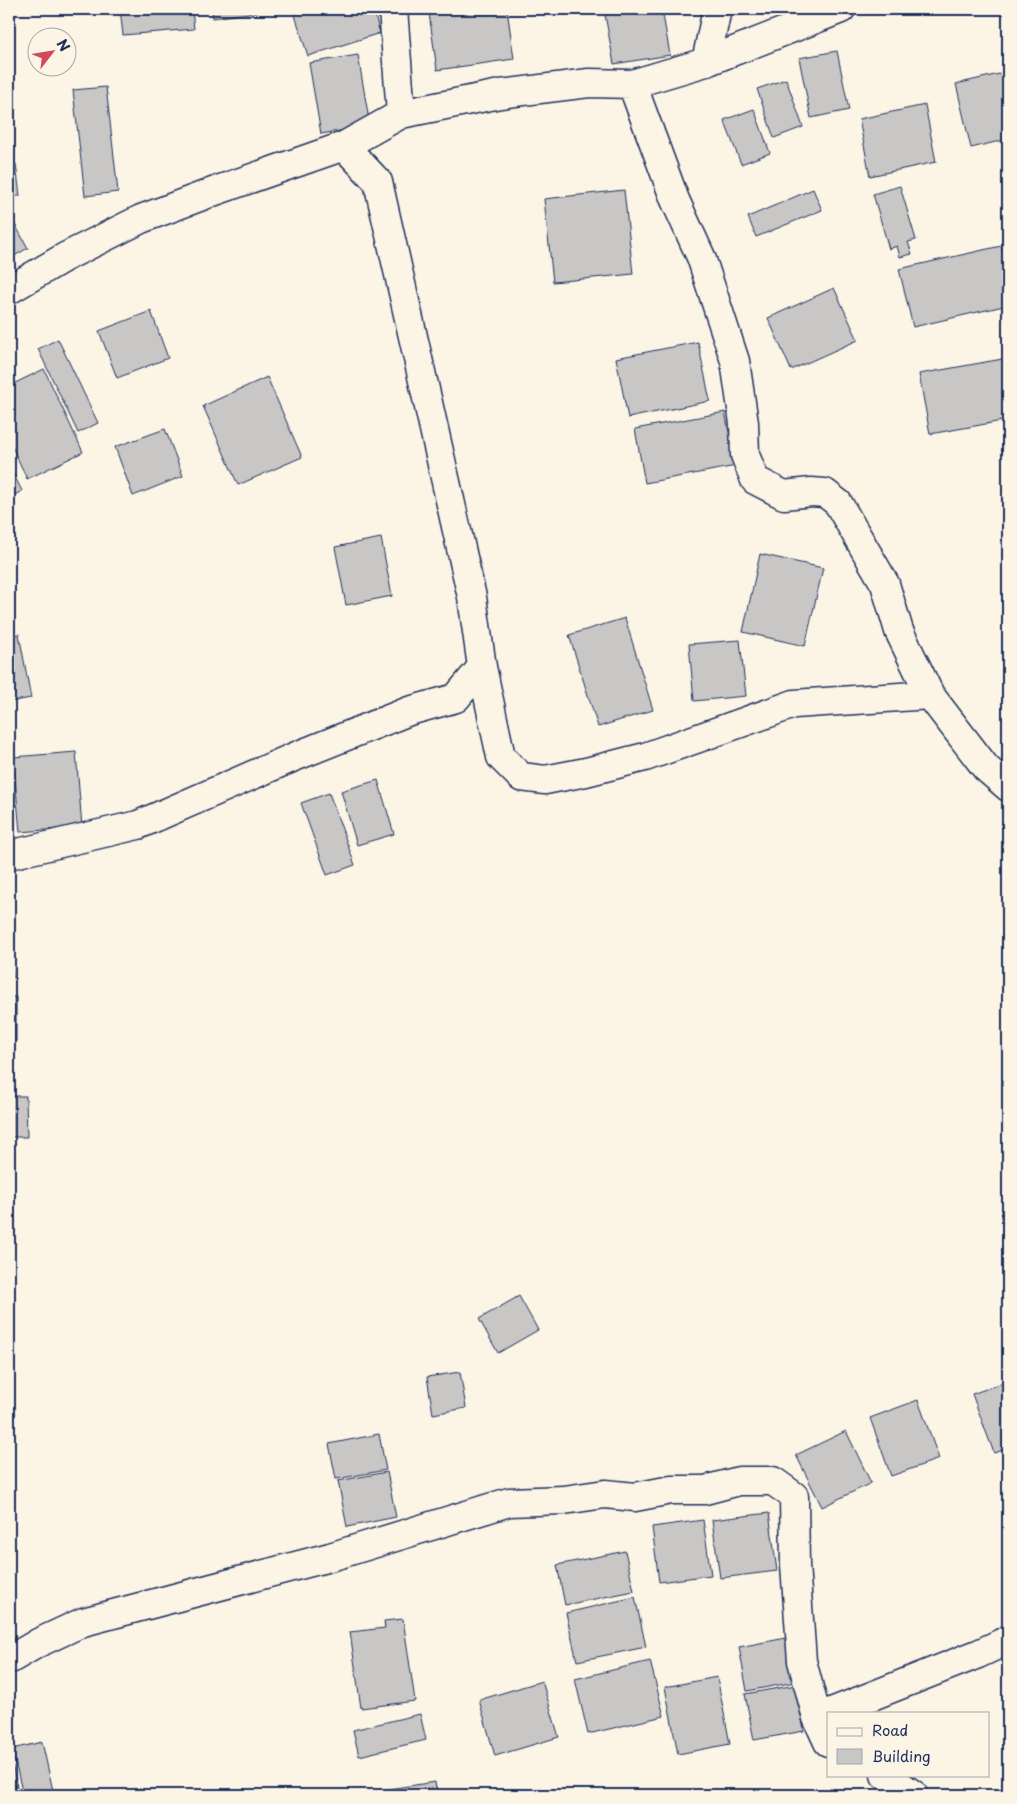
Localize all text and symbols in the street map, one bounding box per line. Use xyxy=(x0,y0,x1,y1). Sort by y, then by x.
north arrow xyxy=(28,28,78,78)
text: N xyxy=(52,35,75,55)
legend xyxy=(827,1712,990,1776)
text: Road xyxy=(872,1718,908,1741)
text: Building xyxy=(872,1744,931,1767)

